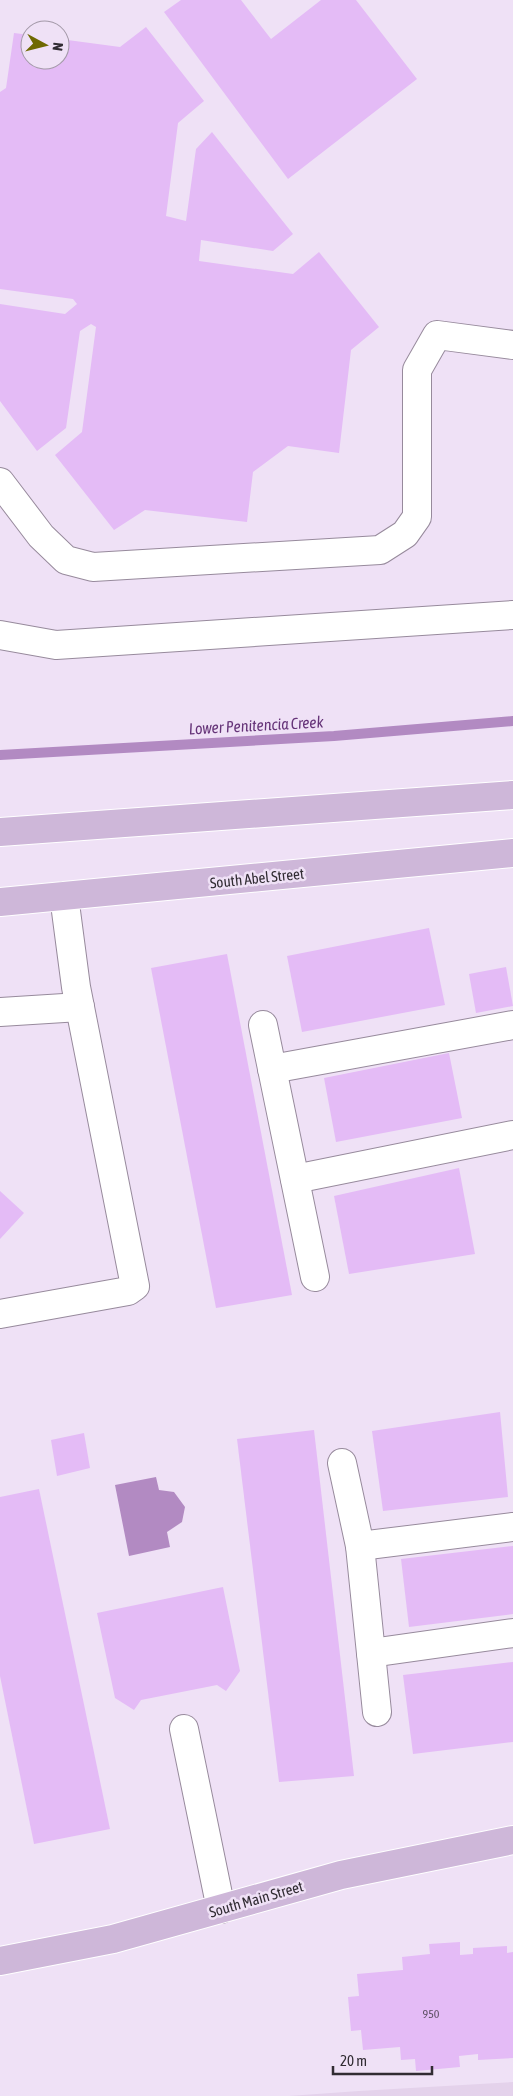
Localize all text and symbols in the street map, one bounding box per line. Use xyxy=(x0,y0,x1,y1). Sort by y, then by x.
north arrow xyxy=(20,20,70,70)
text: N xyxy=(49,42,66,52)
water label: Lower Penitencia Creek xyxy=(188,712,325,738)
street label: South Abel Street xyxy=(209,865,305,891)
street label: South Main Street xyxy=(207,1877,305,1921)
house number: 950 xyxy=(423,2007,440,2021)
scale bar xyxy=(333,2044,432,2076)
text: 20 m xyxy=(340,2052,367,2069)

